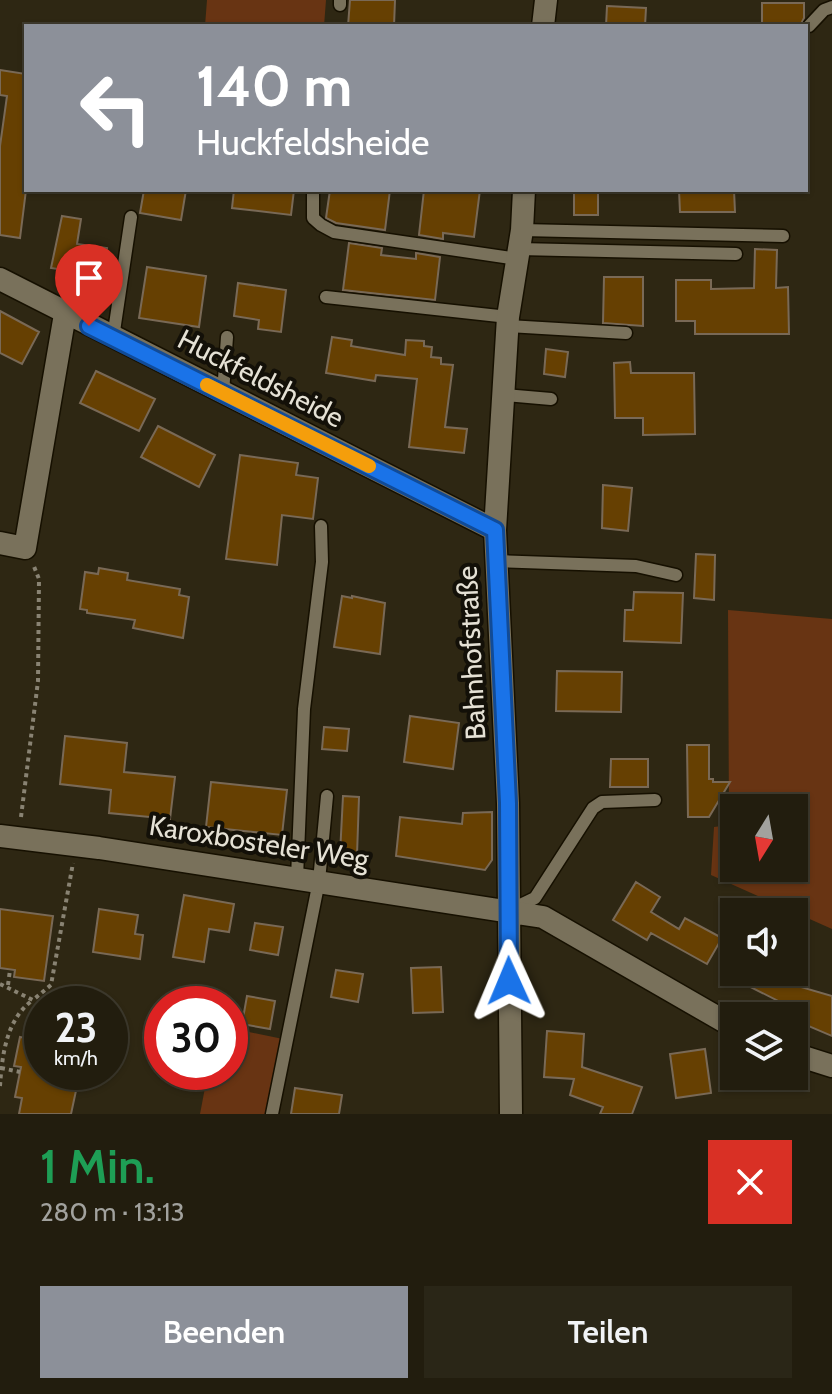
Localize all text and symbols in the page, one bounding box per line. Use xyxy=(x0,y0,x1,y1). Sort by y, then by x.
text: 140 m xyxy=(196,52,352,120)
icon: left xyxy=(64,56,168,160)
text: Huckfeldsheide xyxy=(196,120,430,164)
pin xyxy=(55,244,123,326)
icon: arrive xyxy=(67,256,111,300)
street label: Huckfeldsheide xyxy=(172,322,350,434)
street label: Bahnhofstraße xyxy=(449,565,493,741)
north arrow xyxy=(720,794,808,882)
map controls xyxy=(720,794,808,1090)
street label: Karoxbosteler Weg xyxy=(147,808,372,876)
button: sound xyxy=(720,898,808,986)
position arrow xyxy=(467,939,551,1023)
speed limit sign: 30 xyxy=(144,986,248,1090)
button: layers xyxy=(720,1002,808,1090)
text: 23 xyxy=(55,1003,97,1052)
text: km/h xyxy=(54,1046,98,1070)
text: 1 Min. xyxy=(40,1137,155,1195)
button: close xyxy=(708,1140,792,1224)
text: 280 m · 13:13 xyxy=(40,1196,185,1228)
button: Beenden xyxy=(40,1286,408,1378)
button: Teilen xyxy=(424,1286,792,1378)

